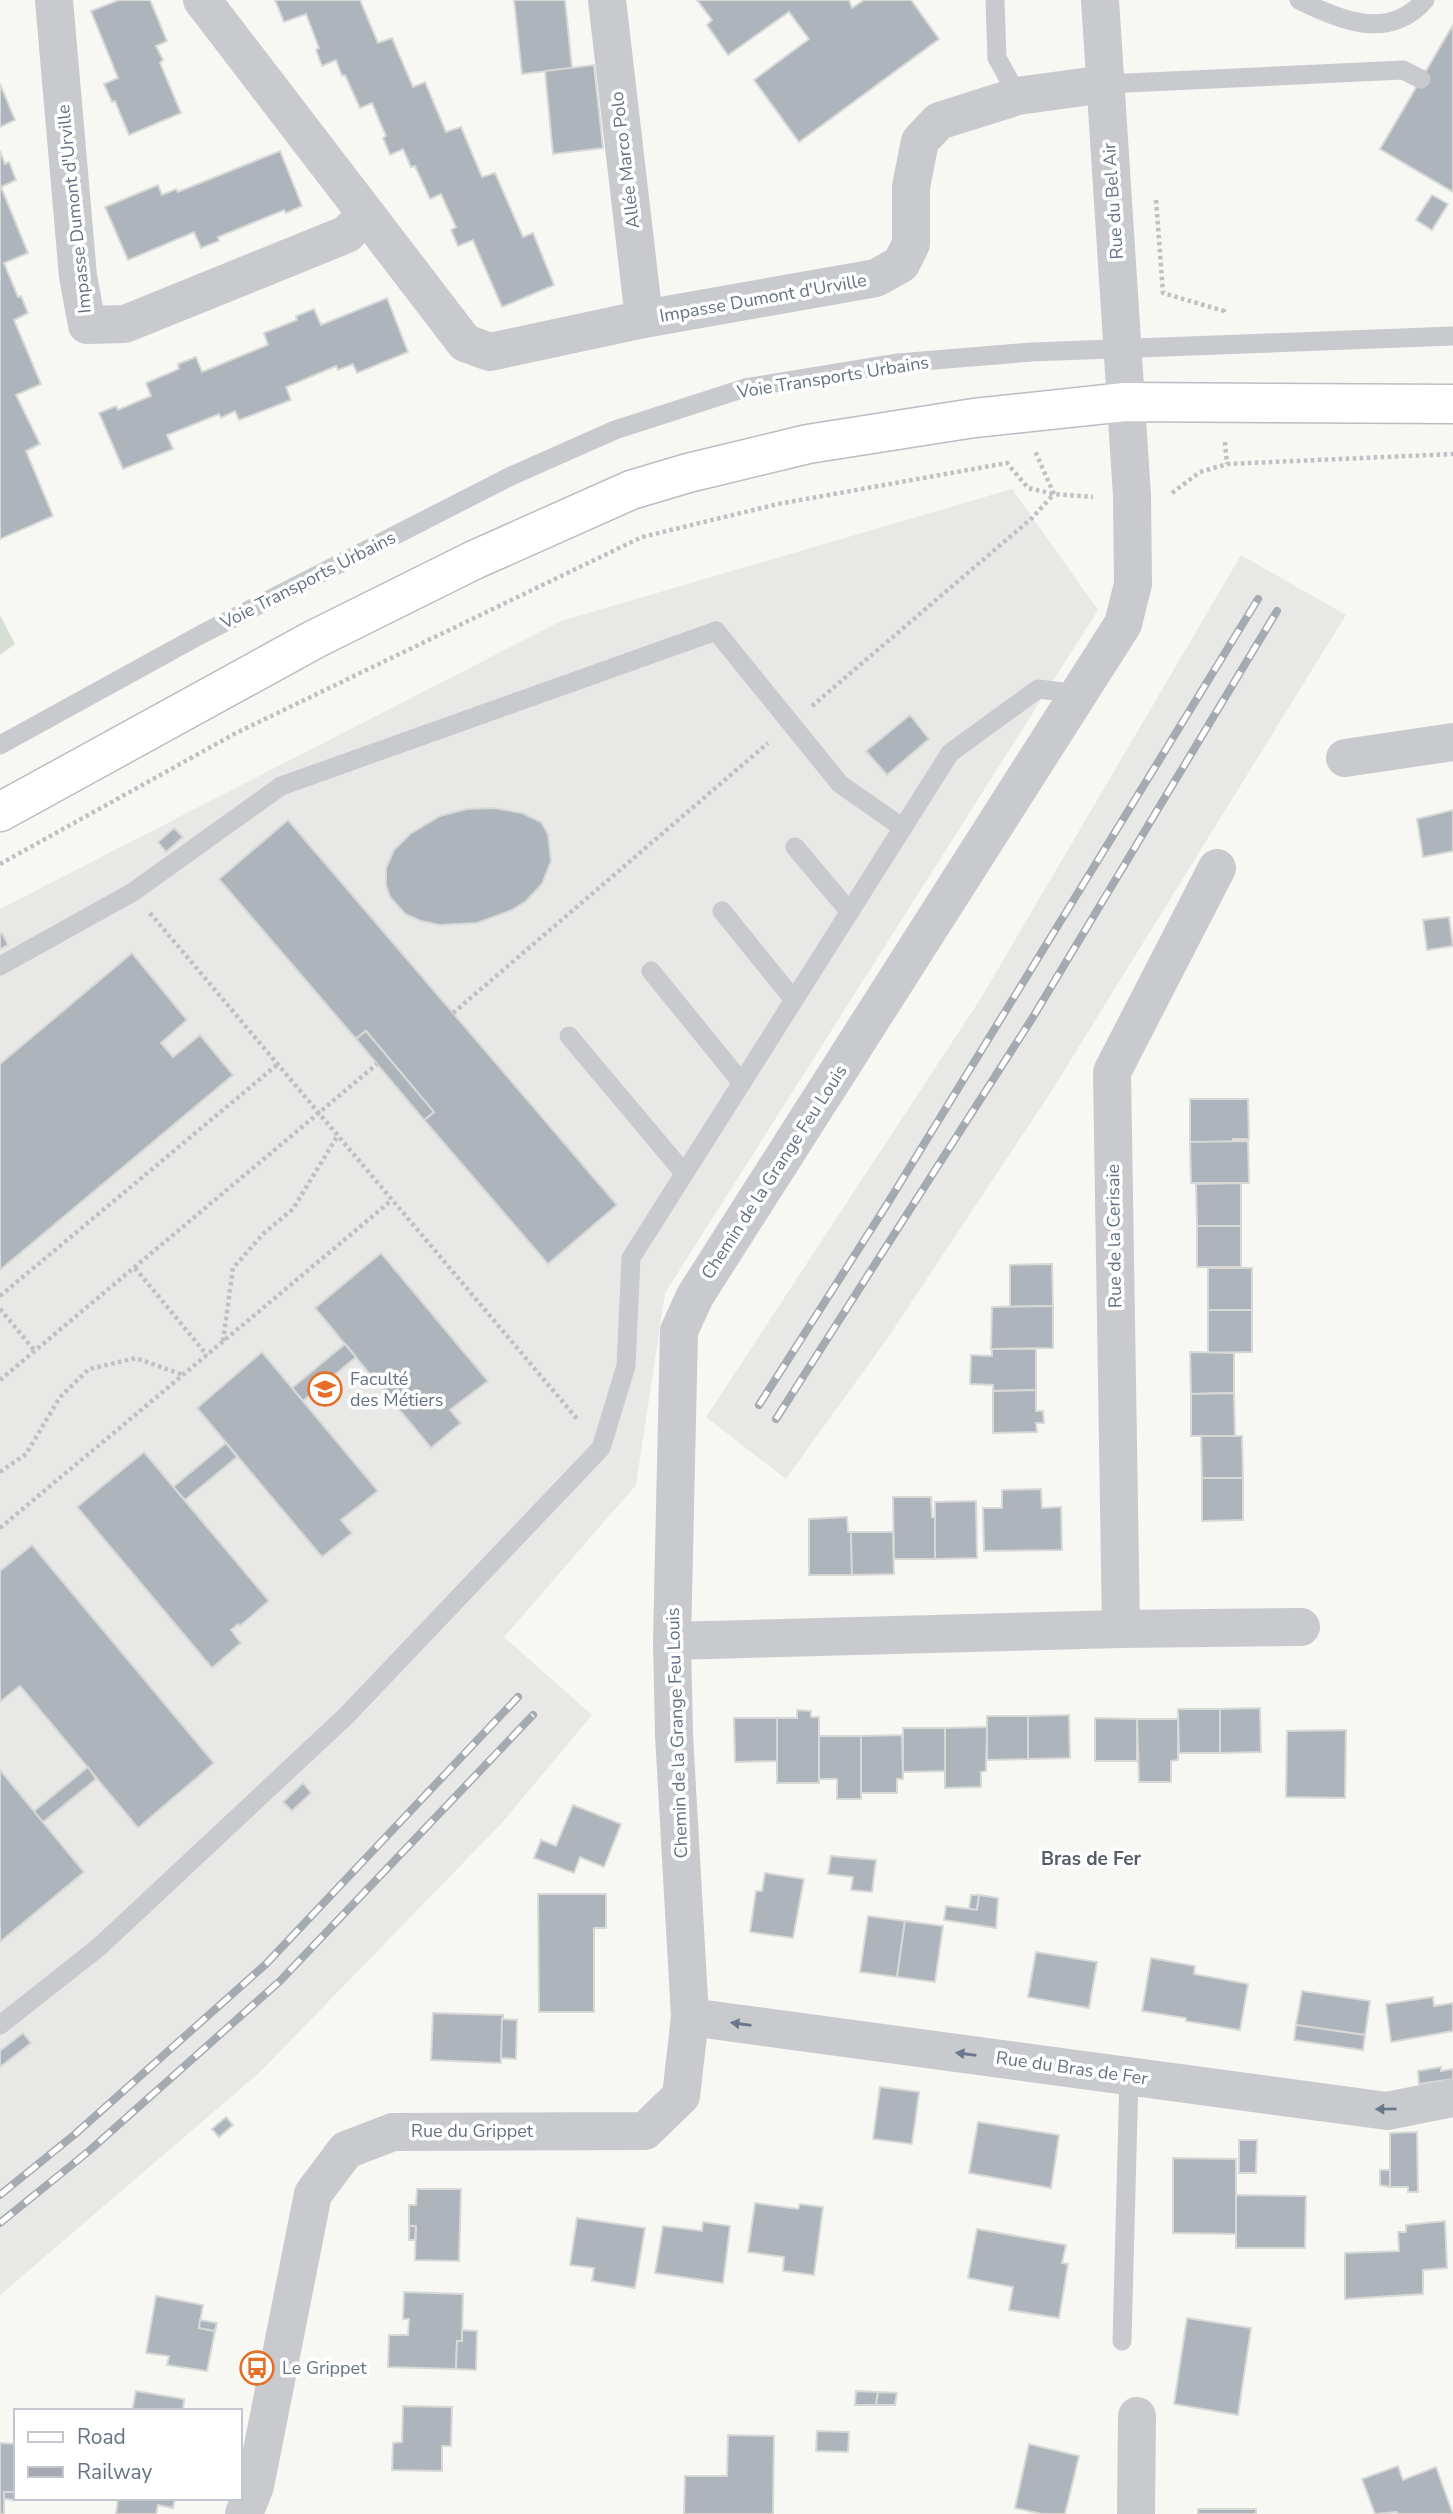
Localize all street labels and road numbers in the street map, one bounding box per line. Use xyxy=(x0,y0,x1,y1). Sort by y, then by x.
street label: Allée Marco Polo xyxy=(605,90,645,230)
street label: Impasse Dumont d'Urville xyxy=(51,103,97,315)
street label: Rue du Bel Air xyxy=(1097,141,1129,260)
street label: Impasse Dumont d'Urville xyxy=(658,268,868,328)
street label: Voie Transports Urbains xyxy=(735,350,930,404)
street label: Voie Transports Urbains xyxy=(215,525,400,635)
street label: Chemin de la Grange Feu Louis xyxy=(696,1060,852,1284)
street label: Rue de la Cerisaie xyxy=(1101,1164,1127,1308)
street label: Chemin de la Grange Feu Louis xyxy=(661,1607,693,1859)
street label: Rue du Bras de Fer xyxy=(994,2045,1150,2091)
street label: Rue du Grippet xyxy=(411,2119,534,2143)

